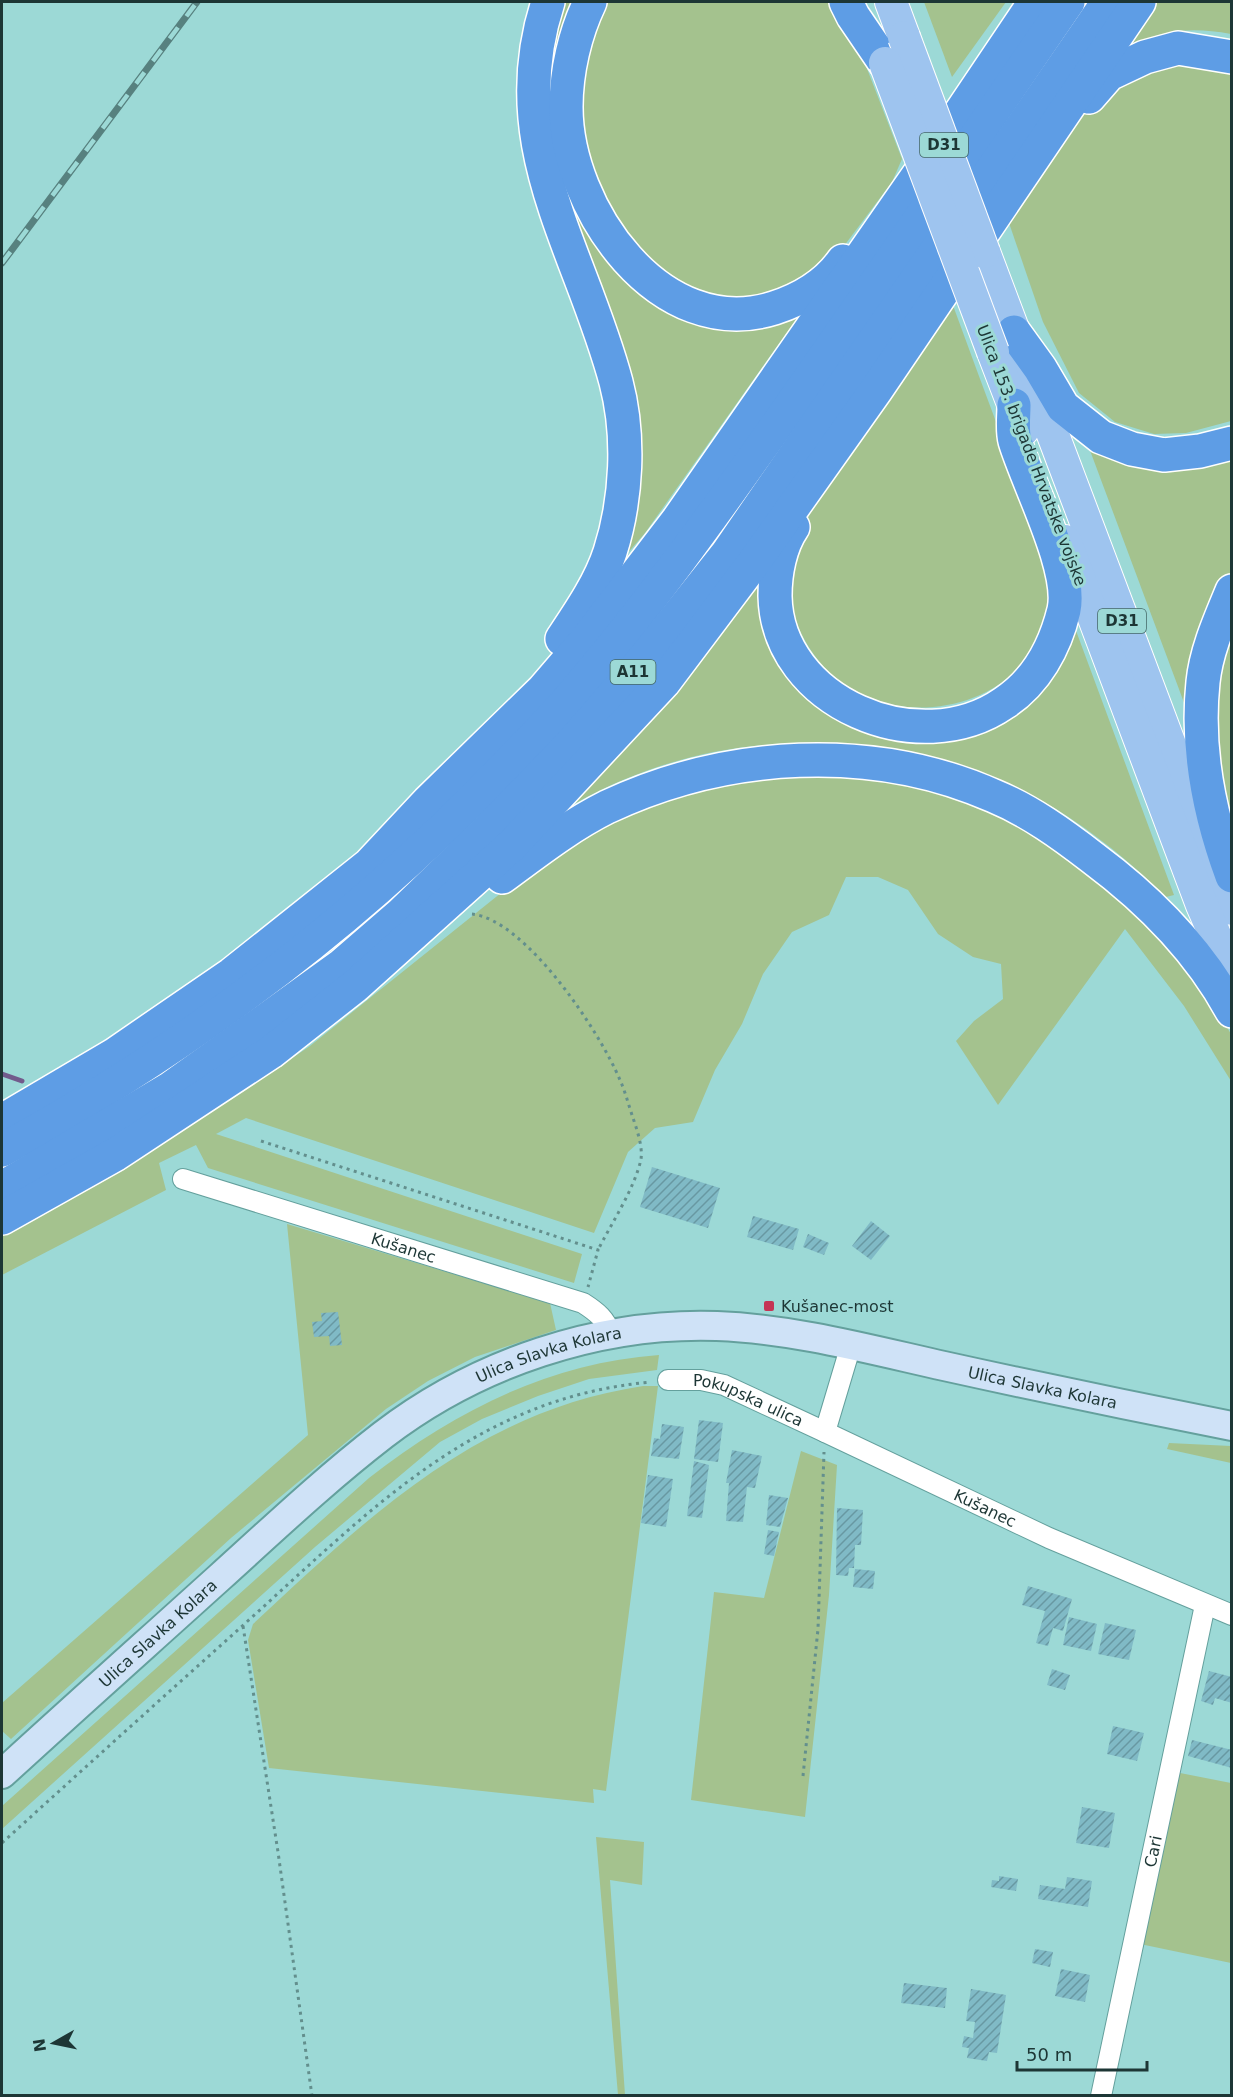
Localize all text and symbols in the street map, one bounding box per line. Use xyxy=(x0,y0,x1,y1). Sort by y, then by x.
road number: D31 xyxy=(920,133,968,157)
street label: Ulica 153. brigade Hrvatske vojske xyxy=(973,322,1090,588)
road number: D31 xyxy=(1098,609,1146,633)
road number: A11 xyxy=(610,660,656,684)
street label: Kušanec xyxy=(369,1229,438,1267)
place label: Kušanec-most xyxy=(781,1297,894,1316)
marker: Kušanec-most xyxy=(762,1299,776,1313)
street label: Ulica Slavka Kolara xyxy=(473,1323,623,1387)
street label: Ulica Slavka Kolara xyxy=(966,1363,1119,1413)
street label: Pokupska ulica xyxy=(693,1371,806,1431)
street label: Kušanec xyxy=(951,1485,1019,1531)
street label: Ulica Slavka Kolara xyxy=(95,1576,221,1691)
street label: Cari xyxy=(1141,1834,1166,1869)
north arrow xyxy=(24,2013,84,2073)
scale bar xyxy=(1017,2034,1148,2072)
text: N xyxy=(29,2037,50,2053)
text: 50 m xyxy=(1026,2044,1072,2065)

